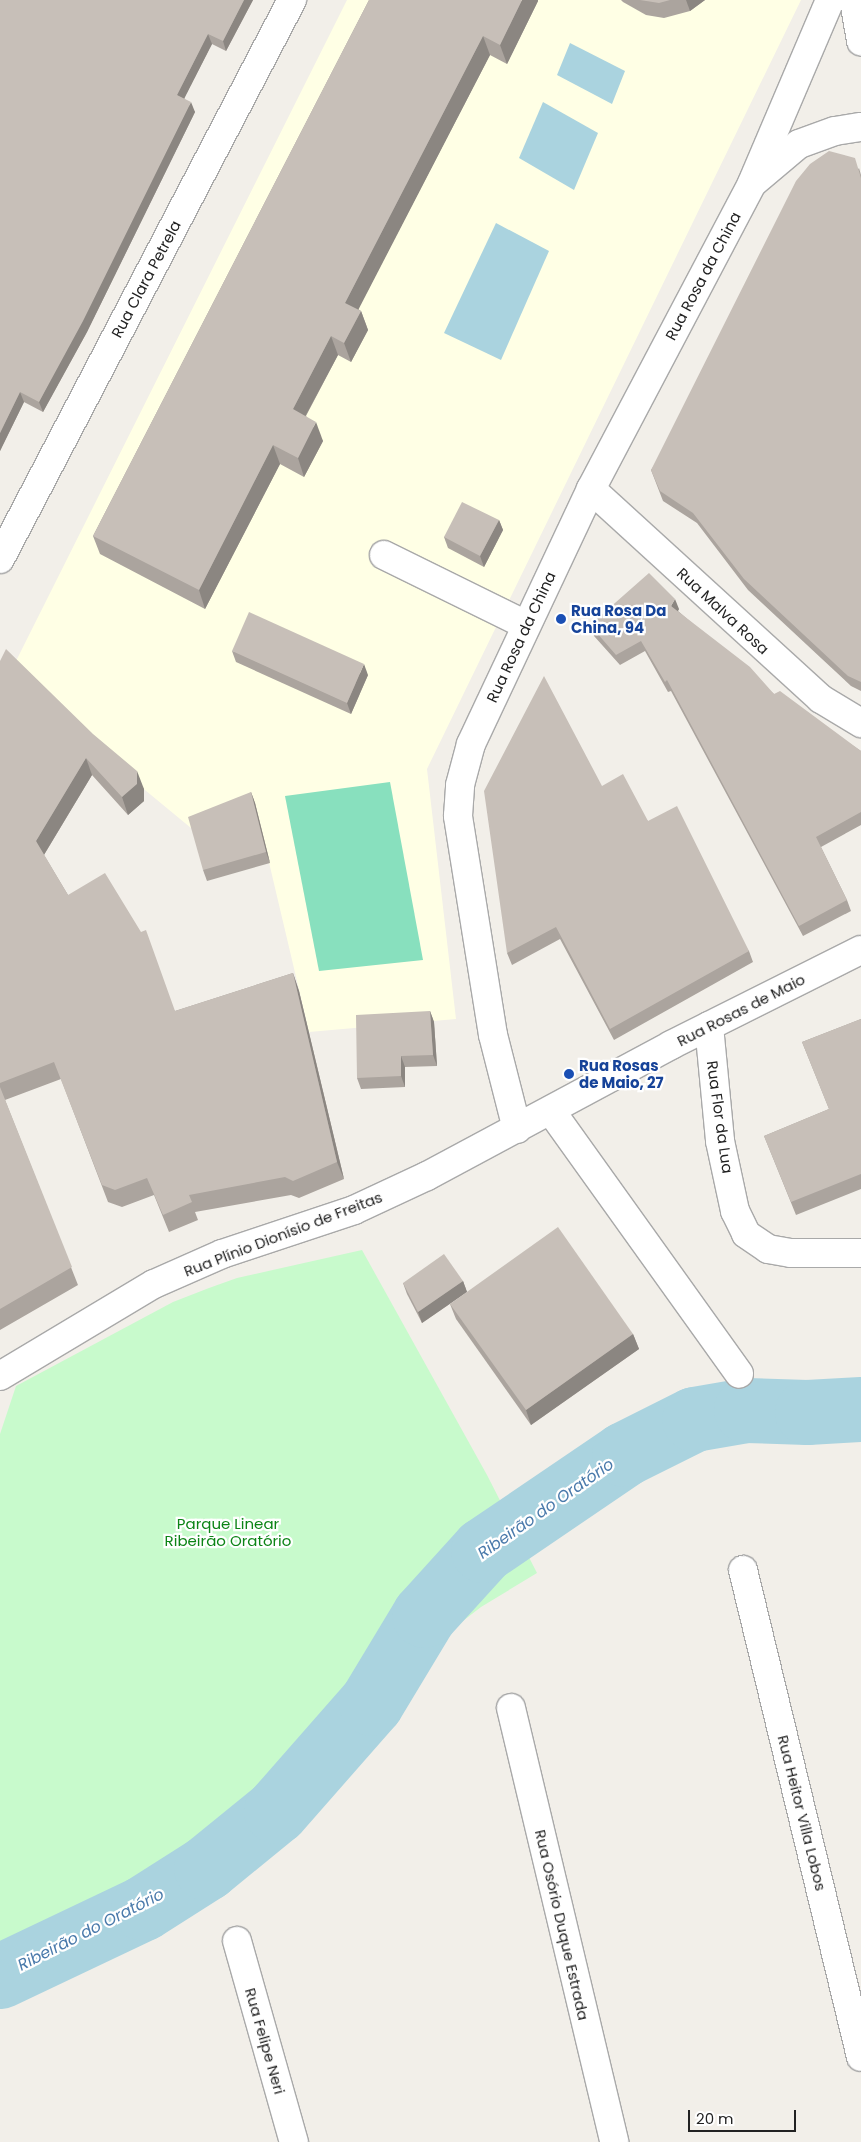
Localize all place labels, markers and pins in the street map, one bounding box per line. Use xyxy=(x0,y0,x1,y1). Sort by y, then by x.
place label: Rua Rosa Da China, 94 xyxy=(571,601,666,636)
marker: Rua Rosa Da China, 94 xyxy=(555,613,567,625)
place label: Rua Rosas de Maio, 27 xyxy=(579,1056,664,1091)
marker: Rua Rosas de Maio, 27 xyxy=(563,1068,575,1080)

